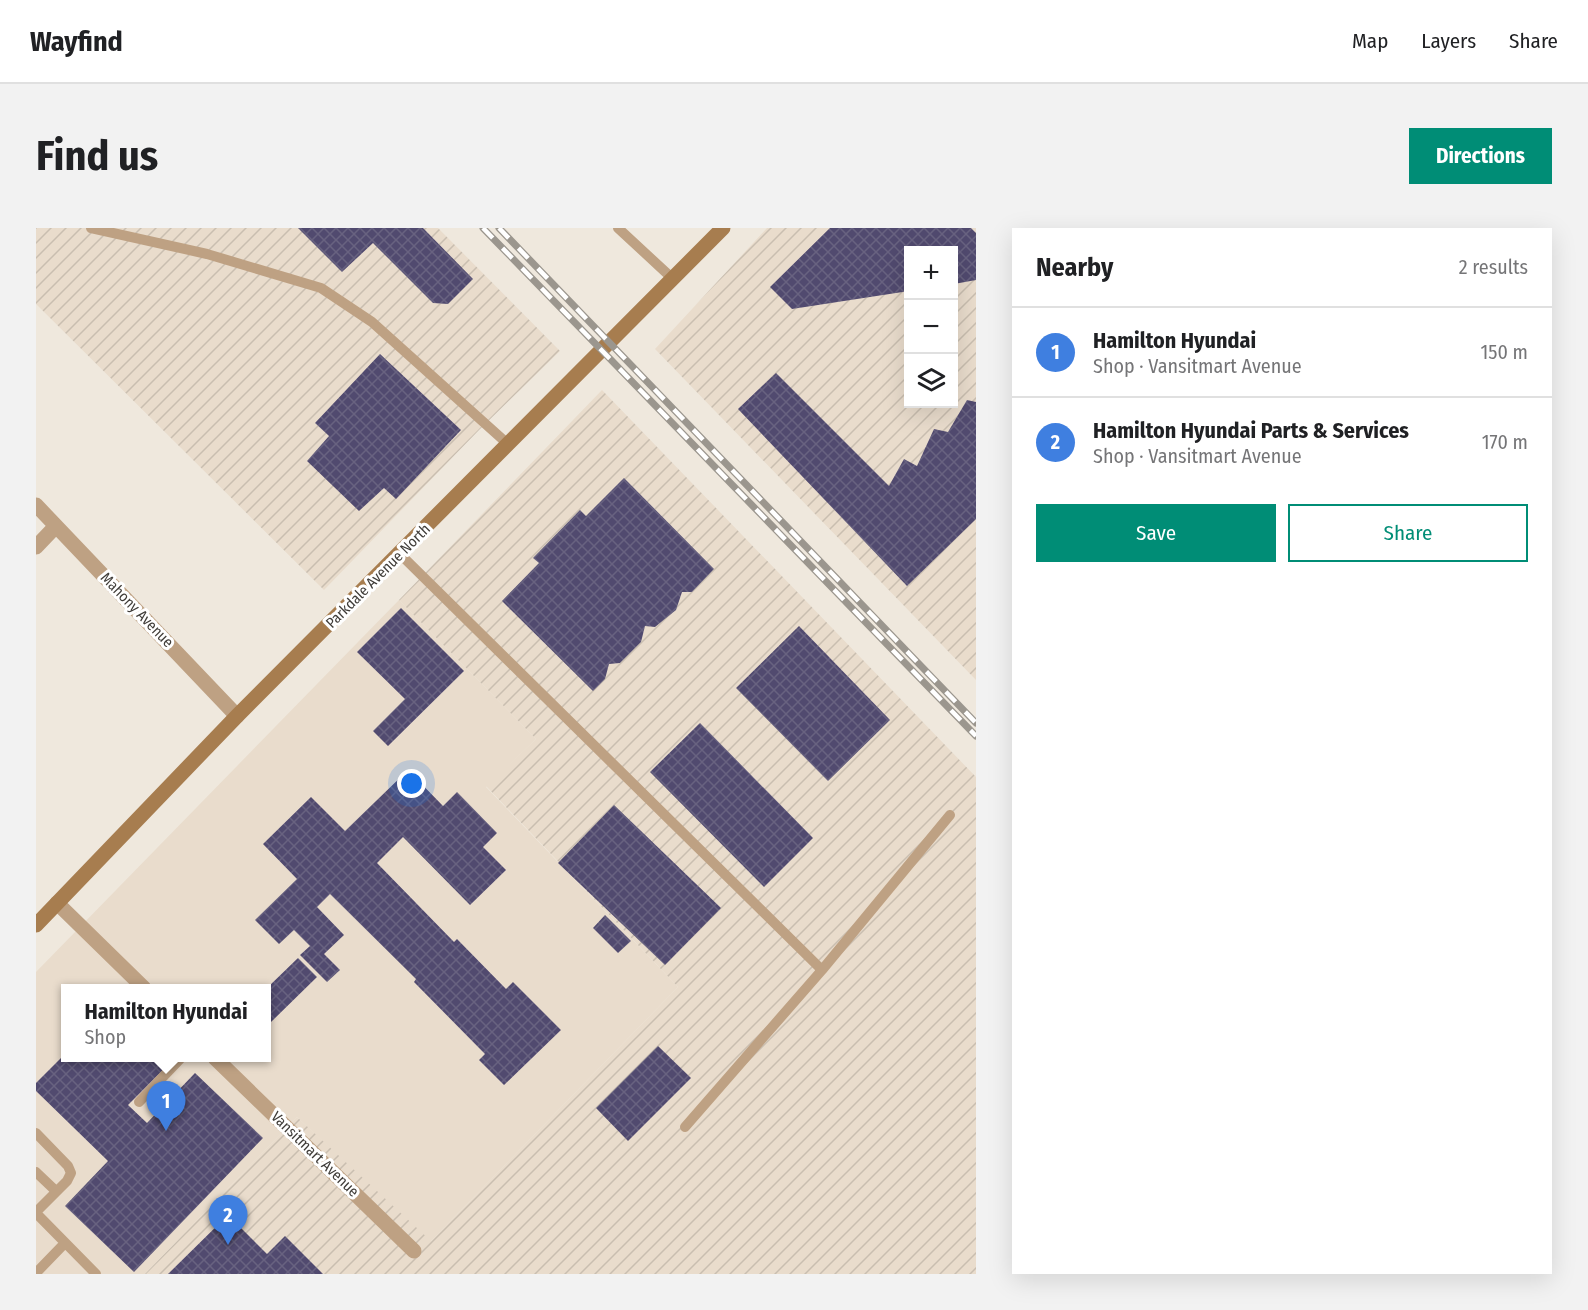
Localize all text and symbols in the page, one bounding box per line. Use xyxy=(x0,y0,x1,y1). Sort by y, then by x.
text: Wayfind xyxy=(30,25,123,58)
text: Map xyxy=(1352,28,1388,54)
text: Layers xyxy=(1421,28,1476,54)
text: Share xyxy=(1509,28,1558,54)
button: Directions xyxy=(1409,128,1552,184)
text: Find us xyxy=(36,131,158,181)
map controls xyxy=(904,246,958,408)
button: + xyxy=(904,246,958,300)
text: Nearby xyxy=(1036,252,1113,283)
text: 2 results xyxy=(1459,255,1528,279)
button: − xyxy=(904,300,958,354)
text: Hamilton Hyundai xyxy=(1093,327,1256,354)
text: 1 xyxy=(1051,340,1060,364)
text: 150 m xyxy=(1481,340,1528,364)
button: layers xyxy=(904,354,958,408)
text: Shop · Vansitmart Avenue xyxy=(1093,354,1302,378)
text: Hamilton Hyundai Parts & Services xyxy=(1093,417,1409,444)
text: 2 xyxy=(1051,430,1060,454)
text: 170 m xyxy=(1482,430,1528,454)
text: Shop · Vansitmart Avenue xyxy=(1093,444,1302,468)
button: Save xyxy=(1036,504,1276,562)
button: Share xyxy=(1288,504,1528,562)
street label: Parkdale Avenue North xyxy=(322,520,434,632)
street label: Mahony Avenue xyxy=(97,569,177,651)
your location xyxy=(397,769,426,798)
popup xyxy=(61,984,271,1062)
text: Hamilton Hyundai xyxy=(84,998,248,1025)
text: Shop xyxy=(84,1025,126,1049)
pin: 1 xyxy=(146,1082,186,1131)
street label: Vansitmart Avenue xyxy=(267,1108,363,1200)
pin: 2 xyxy=(208,1196,248,1245)

